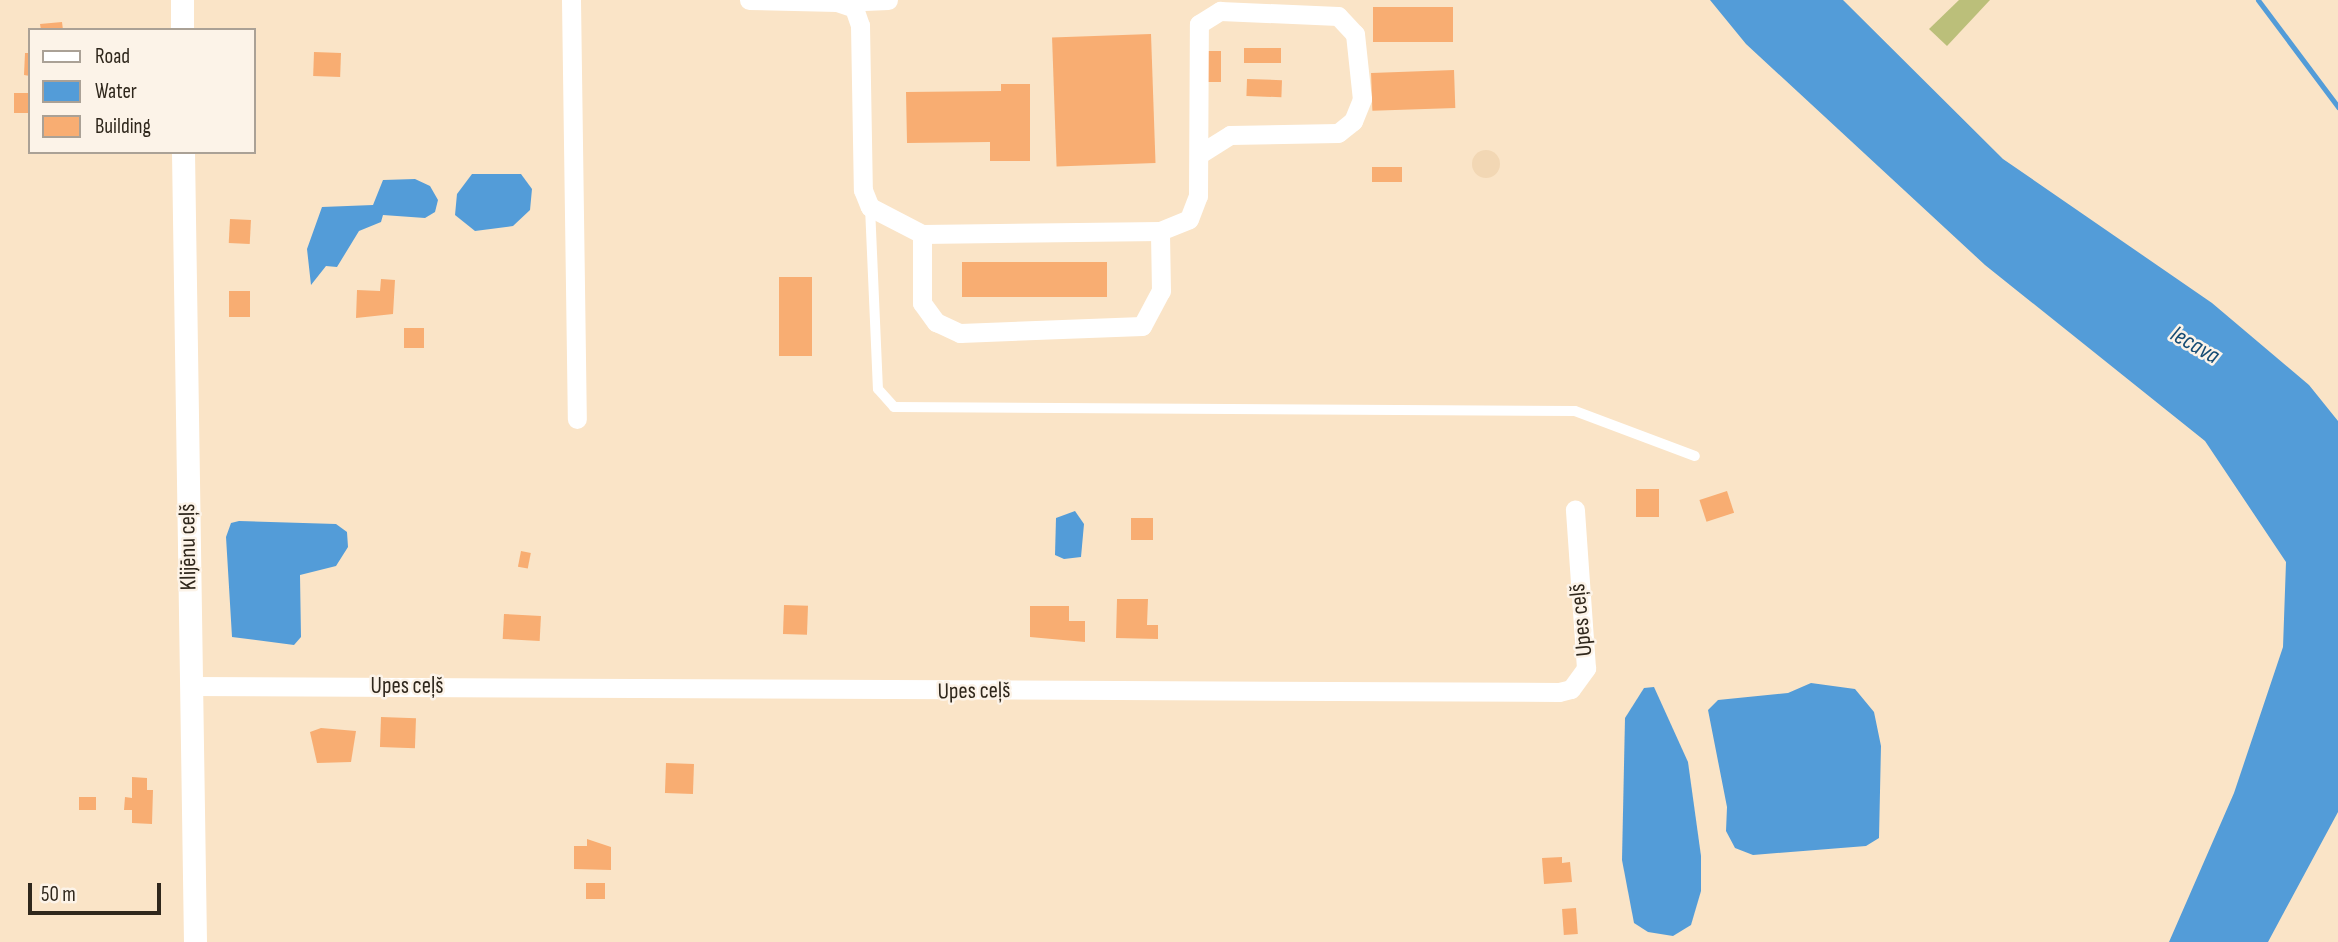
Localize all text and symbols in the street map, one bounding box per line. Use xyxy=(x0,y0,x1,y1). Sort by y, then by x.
legend xyxy=(28,28,256,154)
text: Road xyxy=(95,44,130,69)
text: Water xyxy=(95,79,137,104)
text: Building xyxy=(95,114,151,139)
water label: Iecava xyxy=(2165,320,2225,370)
street label: Klijēnu ceļš xyxy=(173,503,203,591)
street label: Upes ceļš xyxy=(1563,582,1599,658)
street label: Upes ceļš xyxy=(371,672,443,700)
street label: Upes ceļš xyxy=(937,677,1011,705)
scale bar xyxy=(32,869,164,913)
text: 50 m xyxy=(41,882,76,907)

